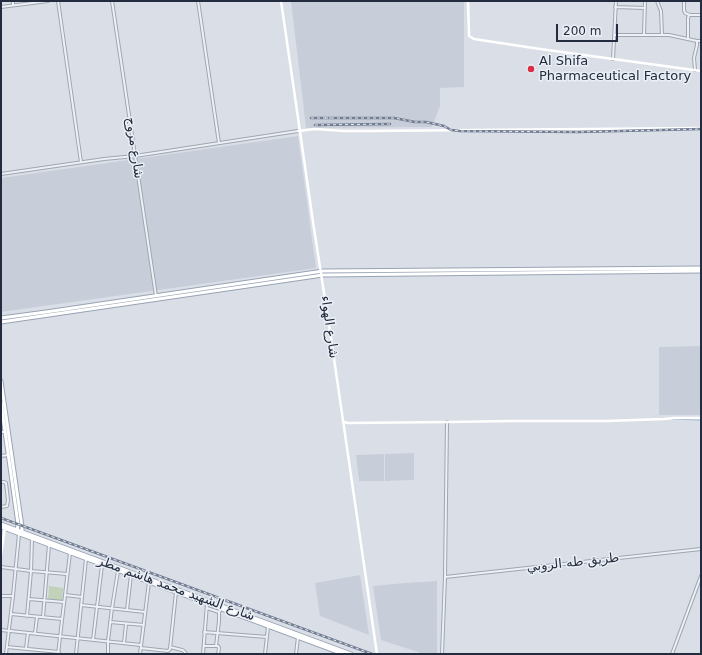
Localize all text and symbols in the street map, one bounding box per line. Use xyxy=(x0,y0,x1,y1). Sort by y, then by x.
scale bar xyxy=(558,16,620,42)
text: 200 m xyxy=(563,24,601,38)
place label: Al Shifa Pharmaceutical Factory xyxy=(539,54,691,85)
marker: Al Shifa Pharmaceutical Factory xyxy=(526,64,536,74)
street label: شارع مروج xyxy=(122,116,146,180)
street label: شارع الهواء xyxy=(317,295,341,359)
street label: طريق طه الروبي xyxy=(526,550,620,576)
street label: شارع الشهيد محمد هاشم مطر xyxy=(95,553,257,625)

